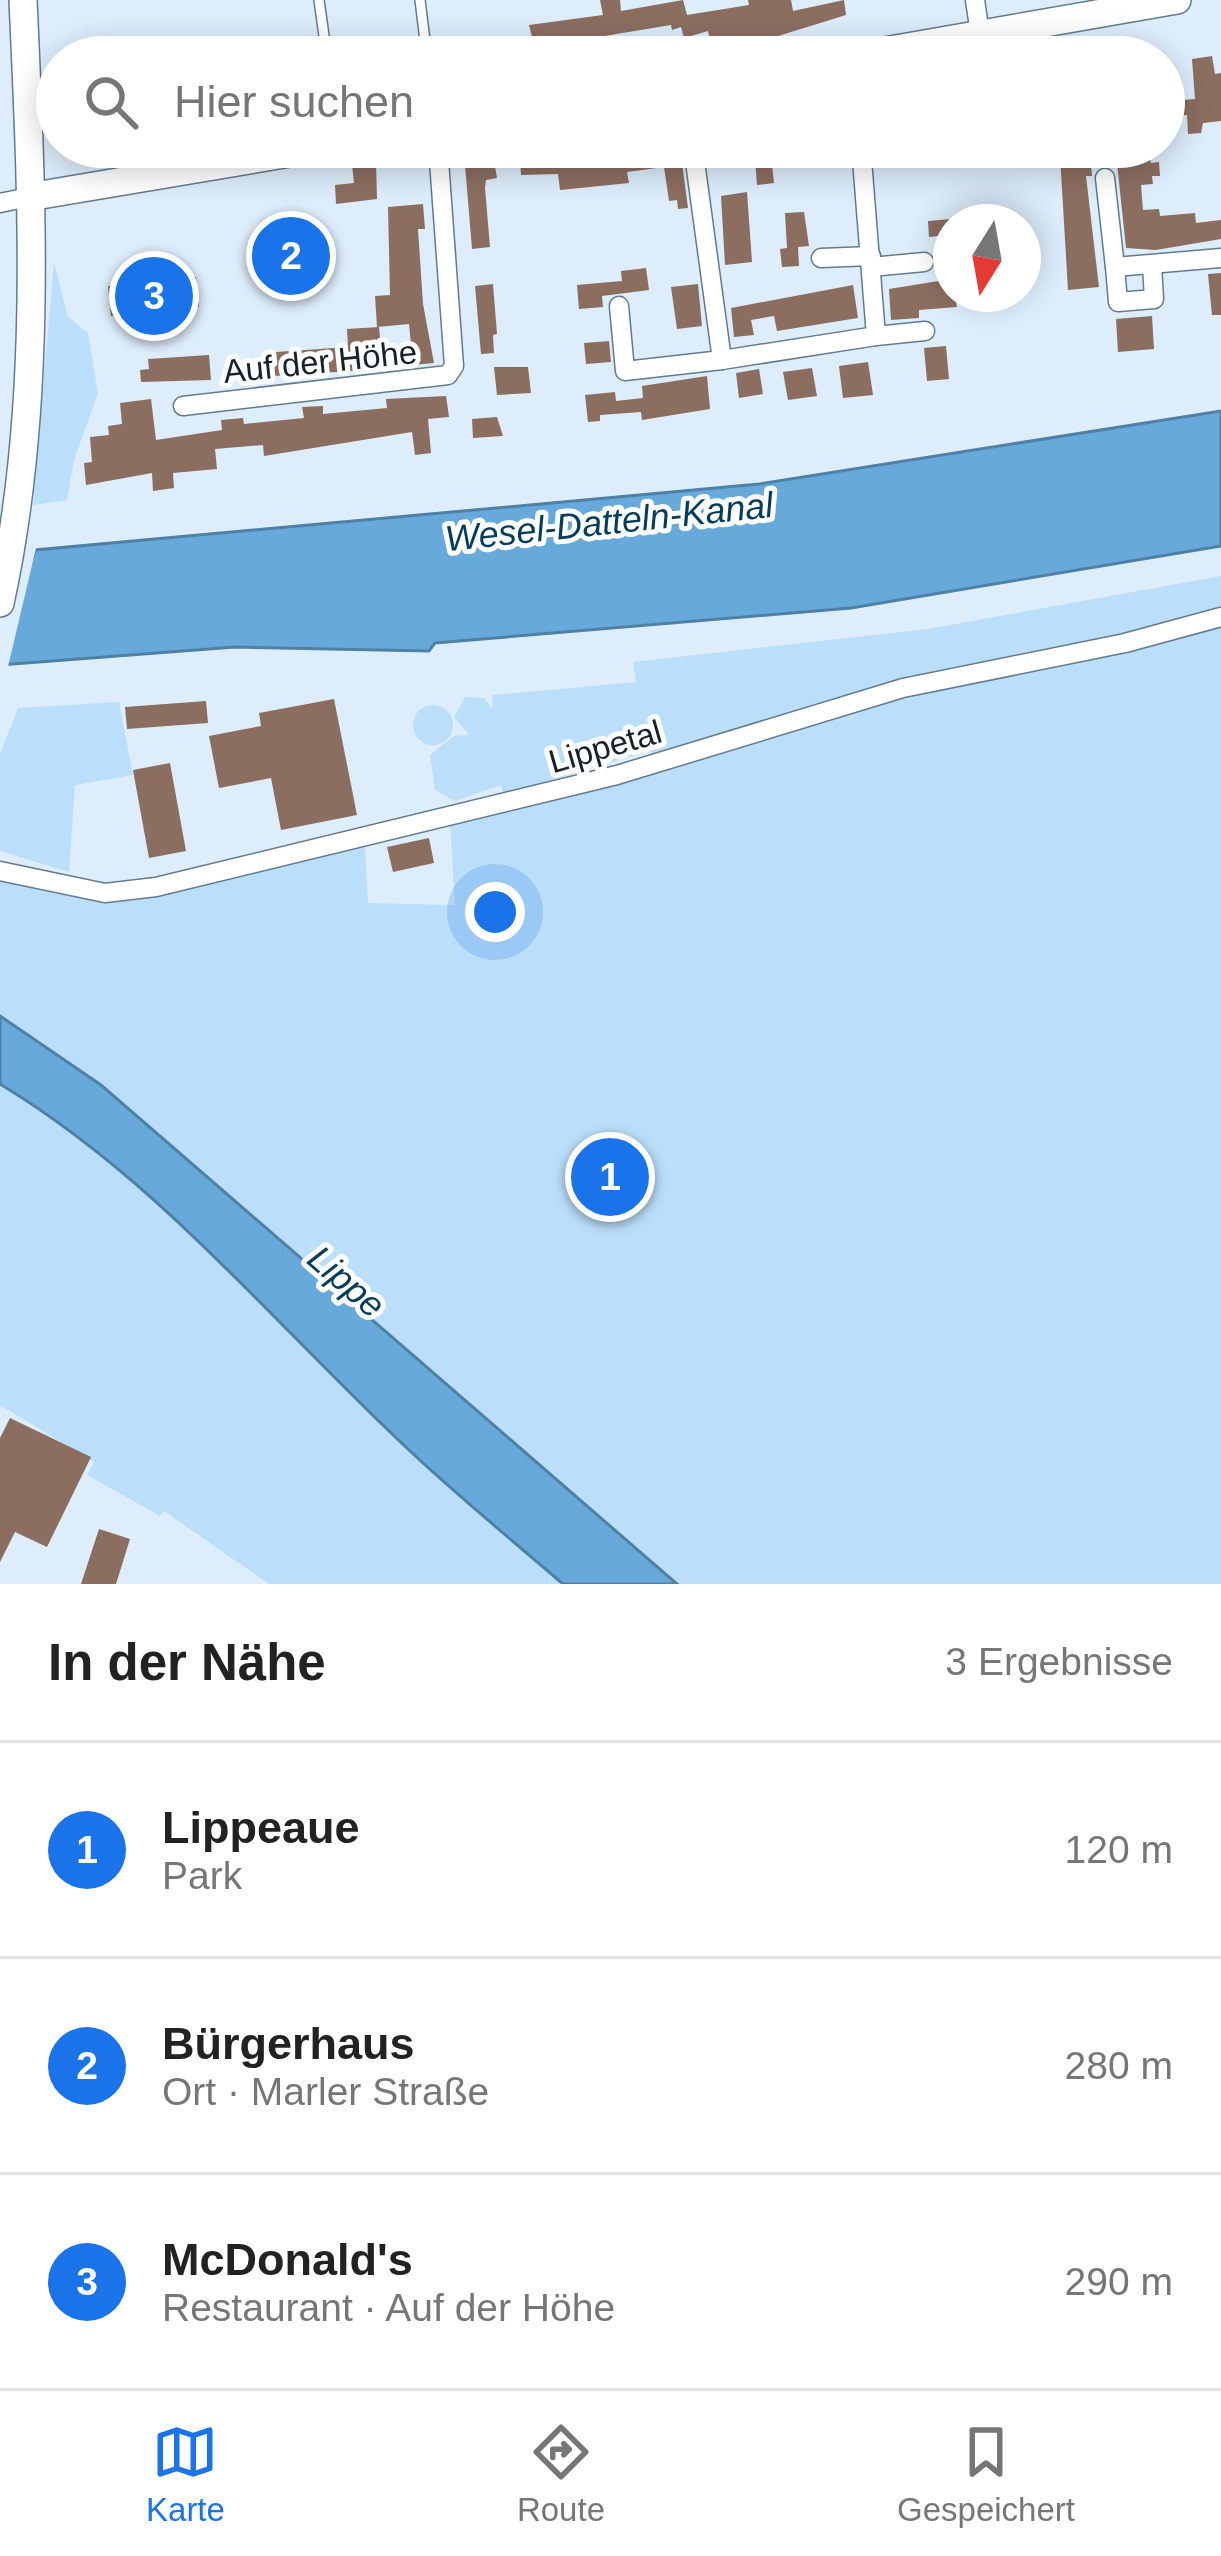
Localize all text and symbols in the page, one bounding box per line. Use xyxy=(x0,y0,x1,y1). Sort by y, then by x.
search box xyxy=(36,36,1185,168)
icon: search xyxy=(78,69,144,135)
text: Hier suchen xyxy=(174,76,414,127)
north arrow xyxy=(933,204,1041,312)
pin: 2 xyxy=(252,211,330,301)
pin: 3 xyxy=(115,251,193,341)
street label: Auf der Höhe xyxy=(221,333,419,390)
water label: Wesel-Datteln-Kanal xyxy=(443,484,776,559)
street label: Lippetal xyxy=(544,713,666,780)
your location xyxy=(465,882,525,942)
pin: 1 xyxy=(571,1132,649,1222)
water label: Lippe xyxy=(300,1237,393,1326)
text: In der Nähe xyxy=(48,1634,326,1691)
text: 3 Ergebnisse xyxy=(945,1640,1173,1683)
text: Lippeaue xyxy=(162,1802,360,1853)
text: 1 xyxy=(76,1828,98,1871)
text: 120 m xyxy=(1065,1828,1173,1871)
text: Park xyxy=(162,1854,242,1897)
text: Bürgerhaus xyxy=(162,2018,415,2069)
text: 2 xyxy=(76,2044,98,2087)
text: 280 m xyxy=(1065,2044,1173,2087)
text: Ort · Marler Straße xyxy=(162,2070,489,2113)
text: McDonald's xyxy=(162,2234,413,2285)
text: 3 xyxy=(76,2260,98,2303)
text: 290 m xyxy=(1065,2260,1173,2303)
text: Restaurant · Auf der Höhe xyxy=(162,2286,615,2329)
tab: Karte xyxy=(146,2419,225,2529)
tab: Route xyxy=(517,2419,605,2529)
tab: Gespeichert xyxy=(897,2419,1075,2529)

